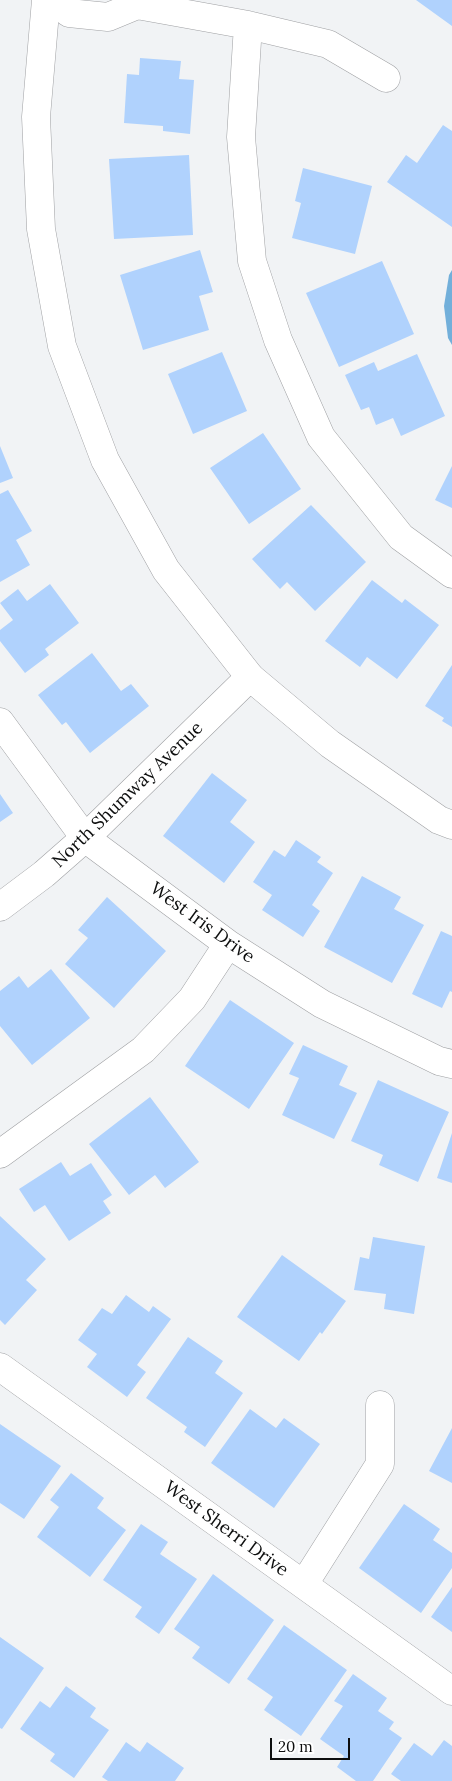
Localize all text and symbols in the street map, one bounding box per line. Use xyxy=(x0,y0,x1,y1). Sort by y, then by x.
street label: North Shumway Avenue xyxy=(48,717,208,873)
street label: West Iris Drive xyxy=(146,878,258,968)
street label: West Sherri Drive xyxy=(160,1477,292,1581)
scale bar xyxy=(272,1728,352,1760)
text: 20 m xyxy=(278,1737,313,1756)

